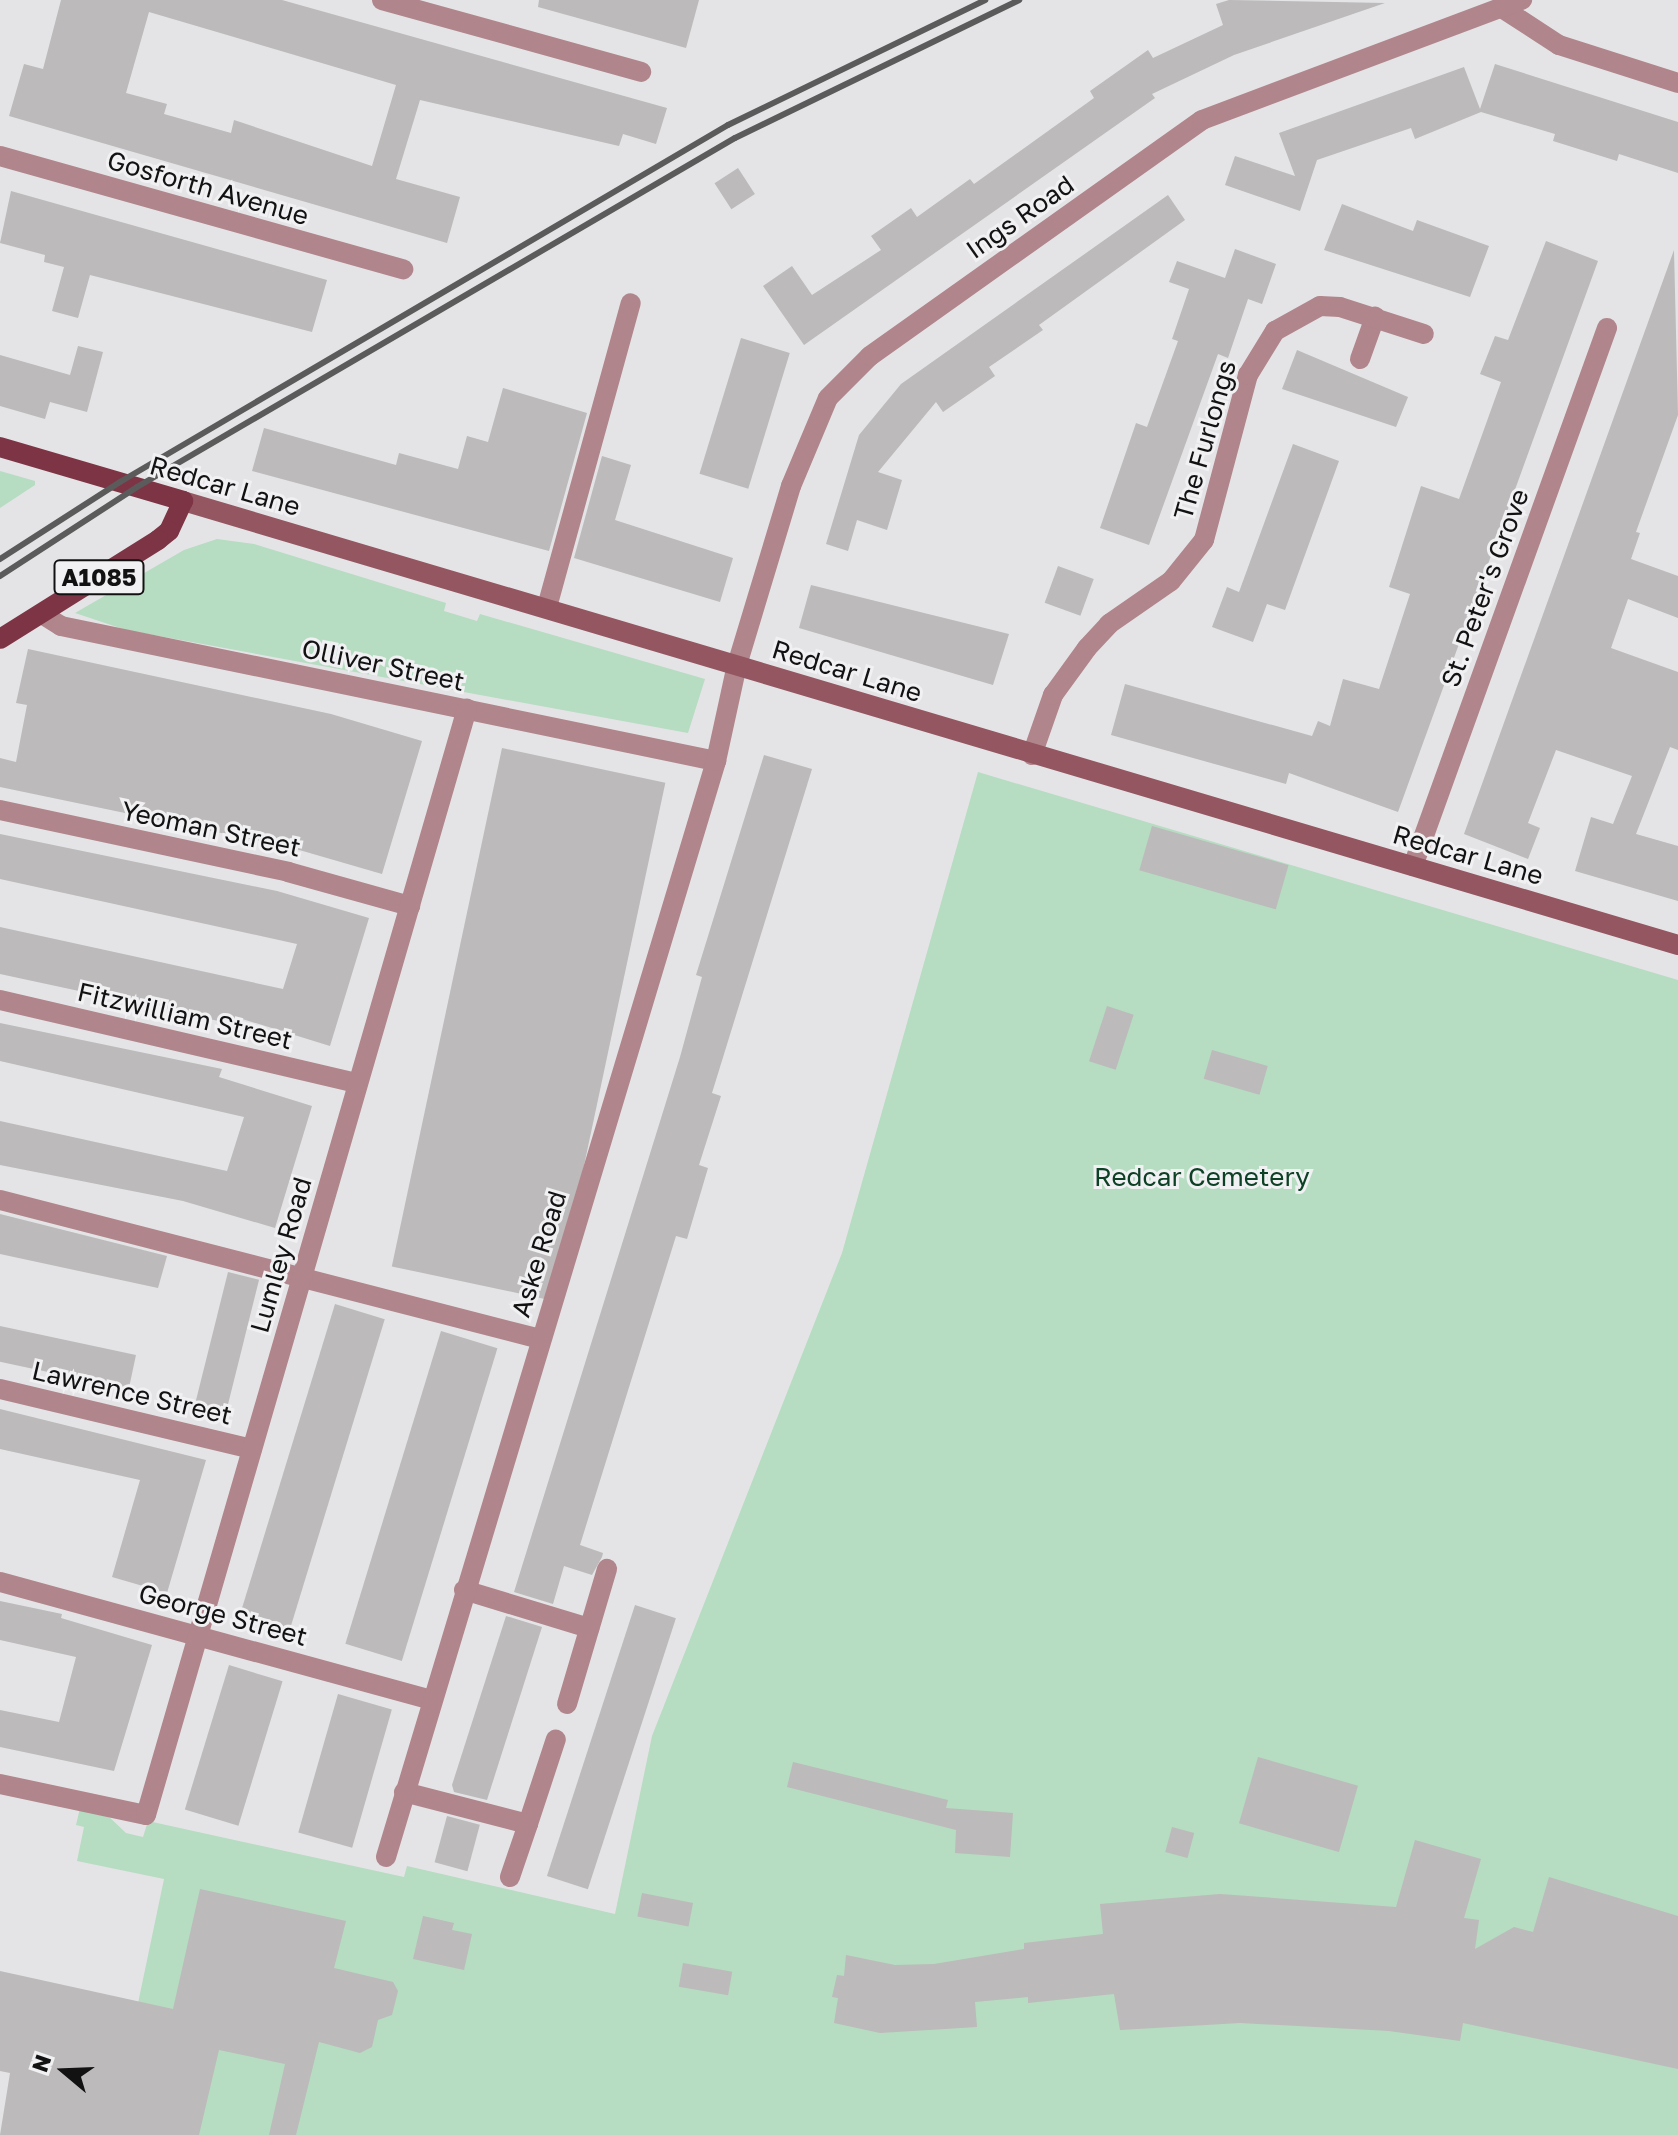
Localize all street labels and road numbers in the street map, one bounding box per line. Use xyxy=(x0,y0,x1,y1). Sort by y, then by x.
street label: Gosforth Avenue xyxy=(104,144,312,232)
street label: Ings Road xyxy=(960,169,1080,265)
street label: The Furlongs xyxy=(1167,357,1243,523)
street label: Redcar Lane xyxy=(146,450,304,522)
street label: St. Peter's Grove xyxy=(1435,485,1535,691)
road number: A1085 xyxy=(53,557,145,597)
street label: Olliver Street xyxy=(299,633,467,697)
street label: Redcar Lane xyxy=(768,633,926,709)
street label: Yeoman Street xyxy=(119,795,303,863)
street label: Redcar Lane xyxy=(1389,819,1547,891)
street label: Fitzwilliam Street xyxy=(74,976,296,1056)
street label: Lumley Road xyxy=(244,1174,318,1336)
street label: Aske Road xyxy=(505,1187,573,1321)
street label: Lawrence Street xyxy=(29,1355,235,1431)
street label: George Street xyxy=(135,1577,311,1653)

